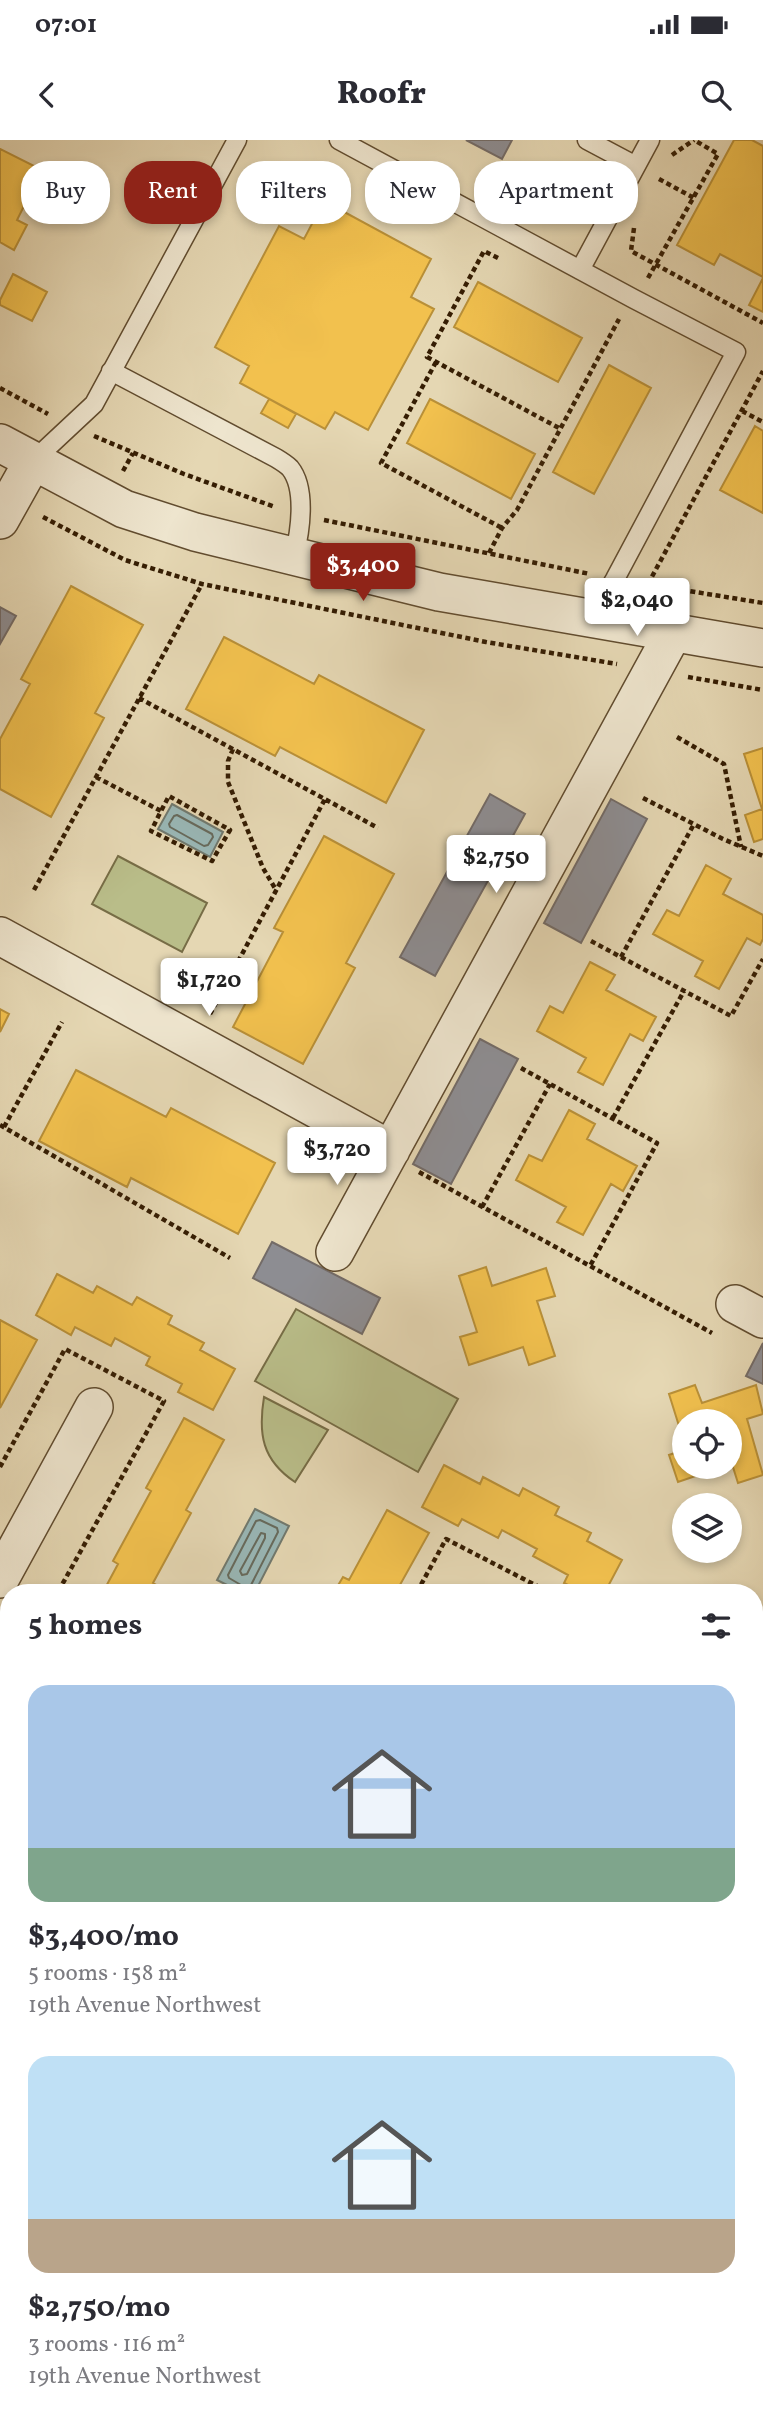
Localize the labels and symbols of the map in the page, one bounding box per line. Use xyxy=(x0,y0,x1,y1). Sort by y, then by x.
pin: $3,400 xyxy=(306,544,420,603)
pin: $2,040 xyxy=(580,578,694,638)
pin: $2,750 xyxy=(439,836,553,895)
pin: $1,720 xyxy=(152,958,266,1018)
pin: $3,720 xyxy=(280,1128,394,1187)

